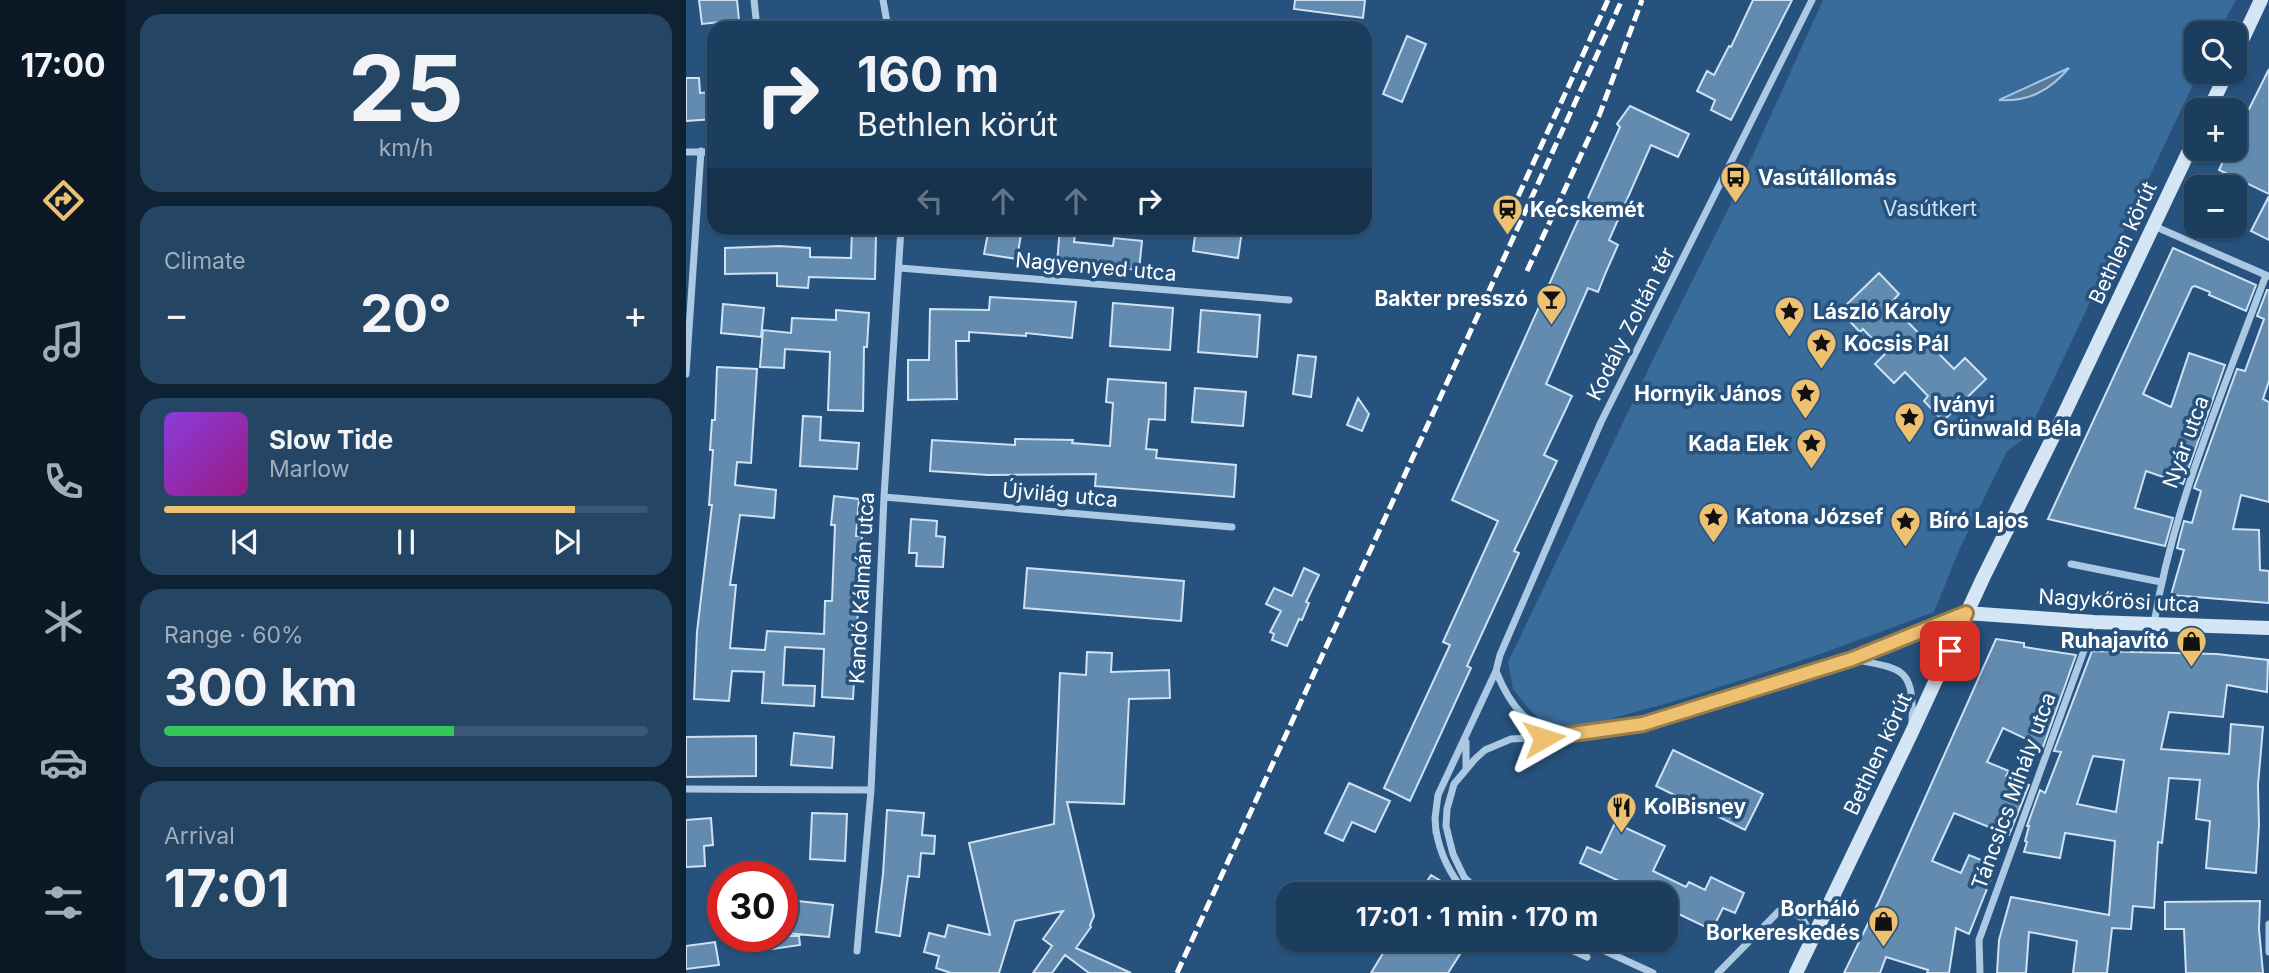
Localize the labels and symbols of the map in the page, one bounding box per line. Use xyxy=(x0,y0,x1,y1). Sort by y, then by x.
bus stop icon: Vasútállomás xyxy=(1718,161,1752,205)
place label: Vasútállomás xyxy=(1758,165,1897,190)
street label: Bethlen körút xyxy=(2083,178,2162,308)
station icon: Kecskemét xyxy=(1490,193,1524,237)
park label: Vasútkert xyxy=(1883,196,1977,221)
place label: Kecskemét xyxy=(1530,197,1645,222)
street label: Kodály Zoltán tér xyxy=(1581,243,1680,405)
street label: Nagyenyed utca xyxy=(1014,247,1178,286)
bar icon: Bakter presszó xyxy=(1534,282,1568,326)
place label: Bakter presszó xyxy=(1374,286,1528,311)
place icon: László Károly xyxy=(1773,295,1807,339)
place label: László Károly xyxy=(1813,299,1952,324)
place icon: Kocsis Pál xyxy=(1804,327,1838,371)
place label: Kocsis Pál xyxy=(1844,331,1949,356)
place icon: Hornyik János xyxy=(1788,377,1822,421)
place label: Hornyik János xyxy=(1634,381,1782,406)
place label: Iványi Grünwald Béla xyxy=(1933,392,2082,441)
street label: Nyár utca xyxy=(2157,392,2214,491)
place icon: Iványi Grünwald Béla xyxy=(1893,400,1927,444)
place icon: Kada Elek xyxy=(1795,427,1829,471)
place label: Kada Elek xyxy=(1688,431,1790,456)
street label: Újvilág utca xyxy=(1001,476,1119,512)
street label: Kandó Kálmán utca xyxy=(844,491,879,685)
place icon: Katona József xyxy=(1696,500,1730,544)
place label: Katona József xyxy=(1736,504,1884,529)
place icon: Bíró Lajos xyxy=(1889,504,1923,548)
place label: Bíró Lajos xyxy=(1929,508,2029,533)
street label: Nagykőrösi utca xyxy=(2038,584,2200,617)
pin xyxy=(1920,621,1980,681)
shop icon: Ruhajavító xyxy=(2175,624,2209,668)
place label: Ruhajavító xyxy=(2061,628,2169,653)
street label: Bethlen körút xyxy=(1838,689,1917,819)
street label: Táncsics Mihály utca xyxy=(1966,689,2061,893)
position arrow xyxy=(1507,701,1581,775)
restaurant icon: KolBisney xyxy=(1604,790,1638,834)
place label: KolBisney xyxy=(1644,794,1746,819)
speed limit sign: 30 xyxy=(707,861,798,952)
place label: Borháló Borkereskedés xyxy=(1706,896,1860,945)
shop icon: Borháló Borkereskedés xyxy=(1866,904,1900,948)

